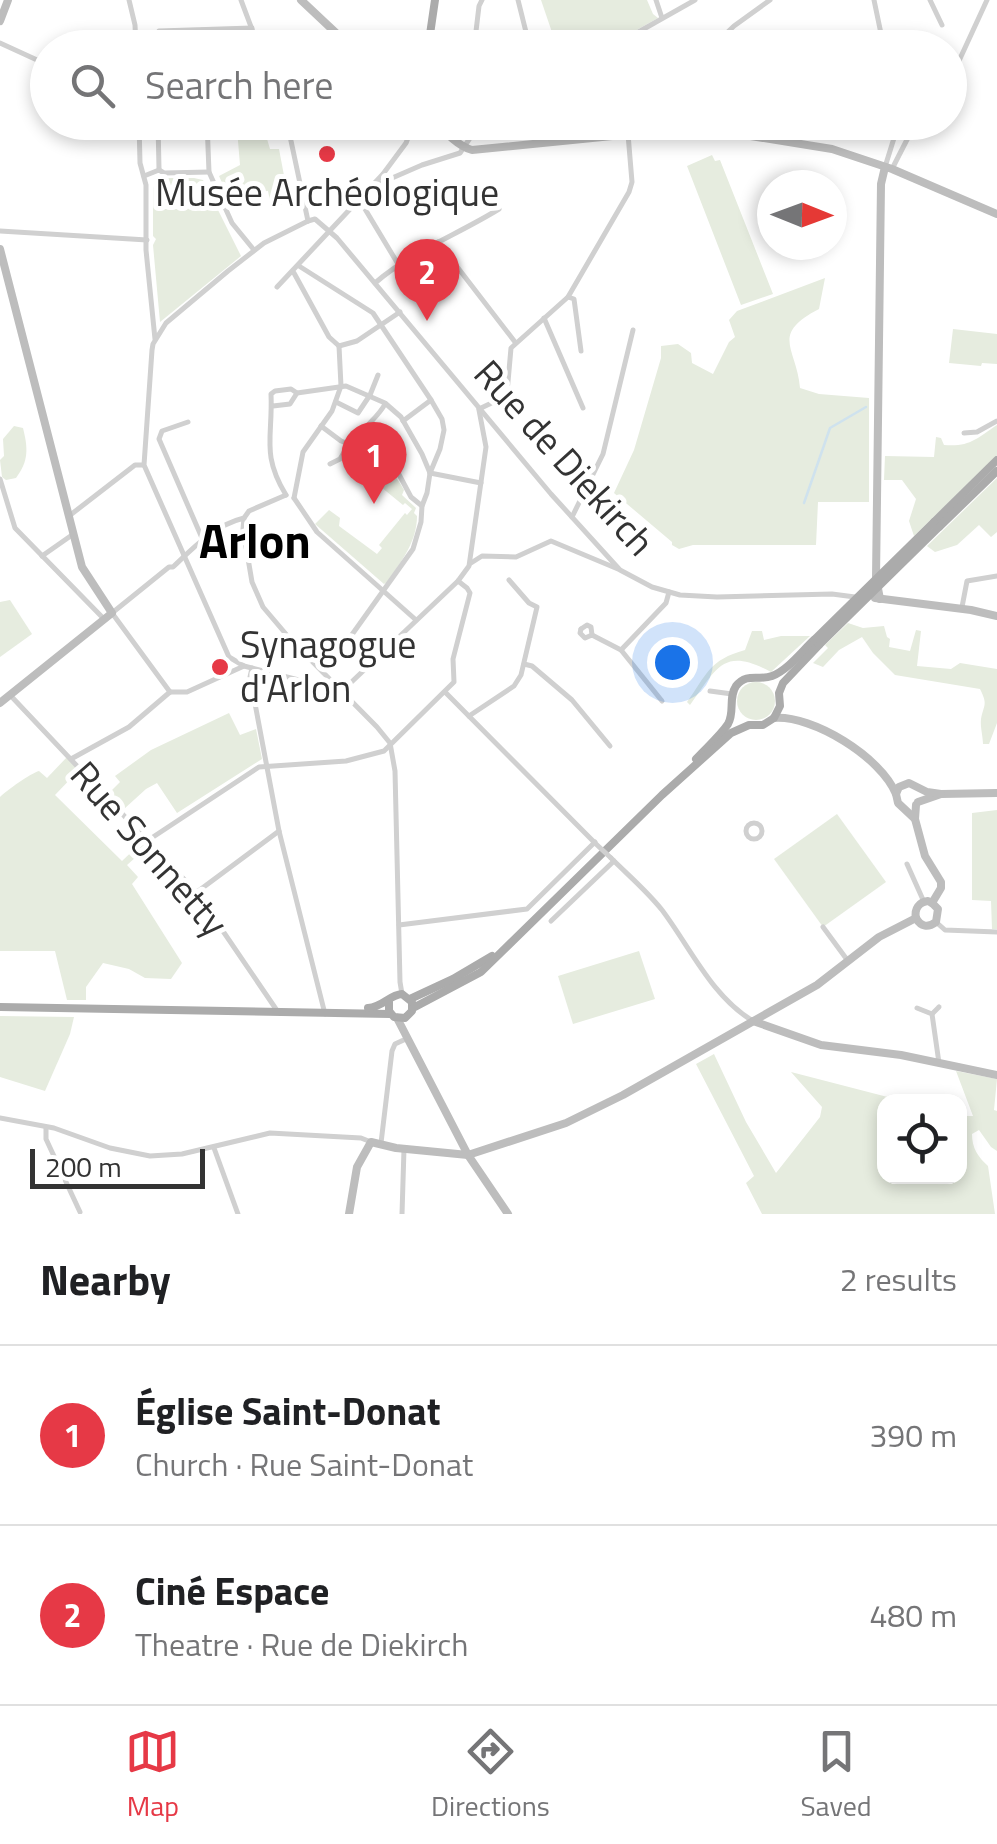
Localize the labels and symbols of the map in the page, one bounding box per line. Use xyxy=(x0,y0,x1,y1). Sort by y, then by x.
marker: Musée Archéologique xyxy=(316,143,338,165)
place label: Musée Archéologique xyxy=(155,163,499,221)
north arrow xyxy=(757,170,847,260)
pin: 2 xyxy=(394,238,460,321)
street label: Rue de Diekirch xyxy=(461,346,669,569)
pin: 1 xyxy=(342,422,406,504)
district label: Arlon xyxy=(199,504,311,577)
place label: Synagogue d'Arlon xyxy=(240,615,417,717)
your location xyxy=(647,637,698,688)
marker: Synagogue d'Arlon xyxy=(209,656,231,678)
street label: Rue Sonnetty xyxy=(57,748,243,949)
scale bar xyxy=(30,1144,205,1188)

